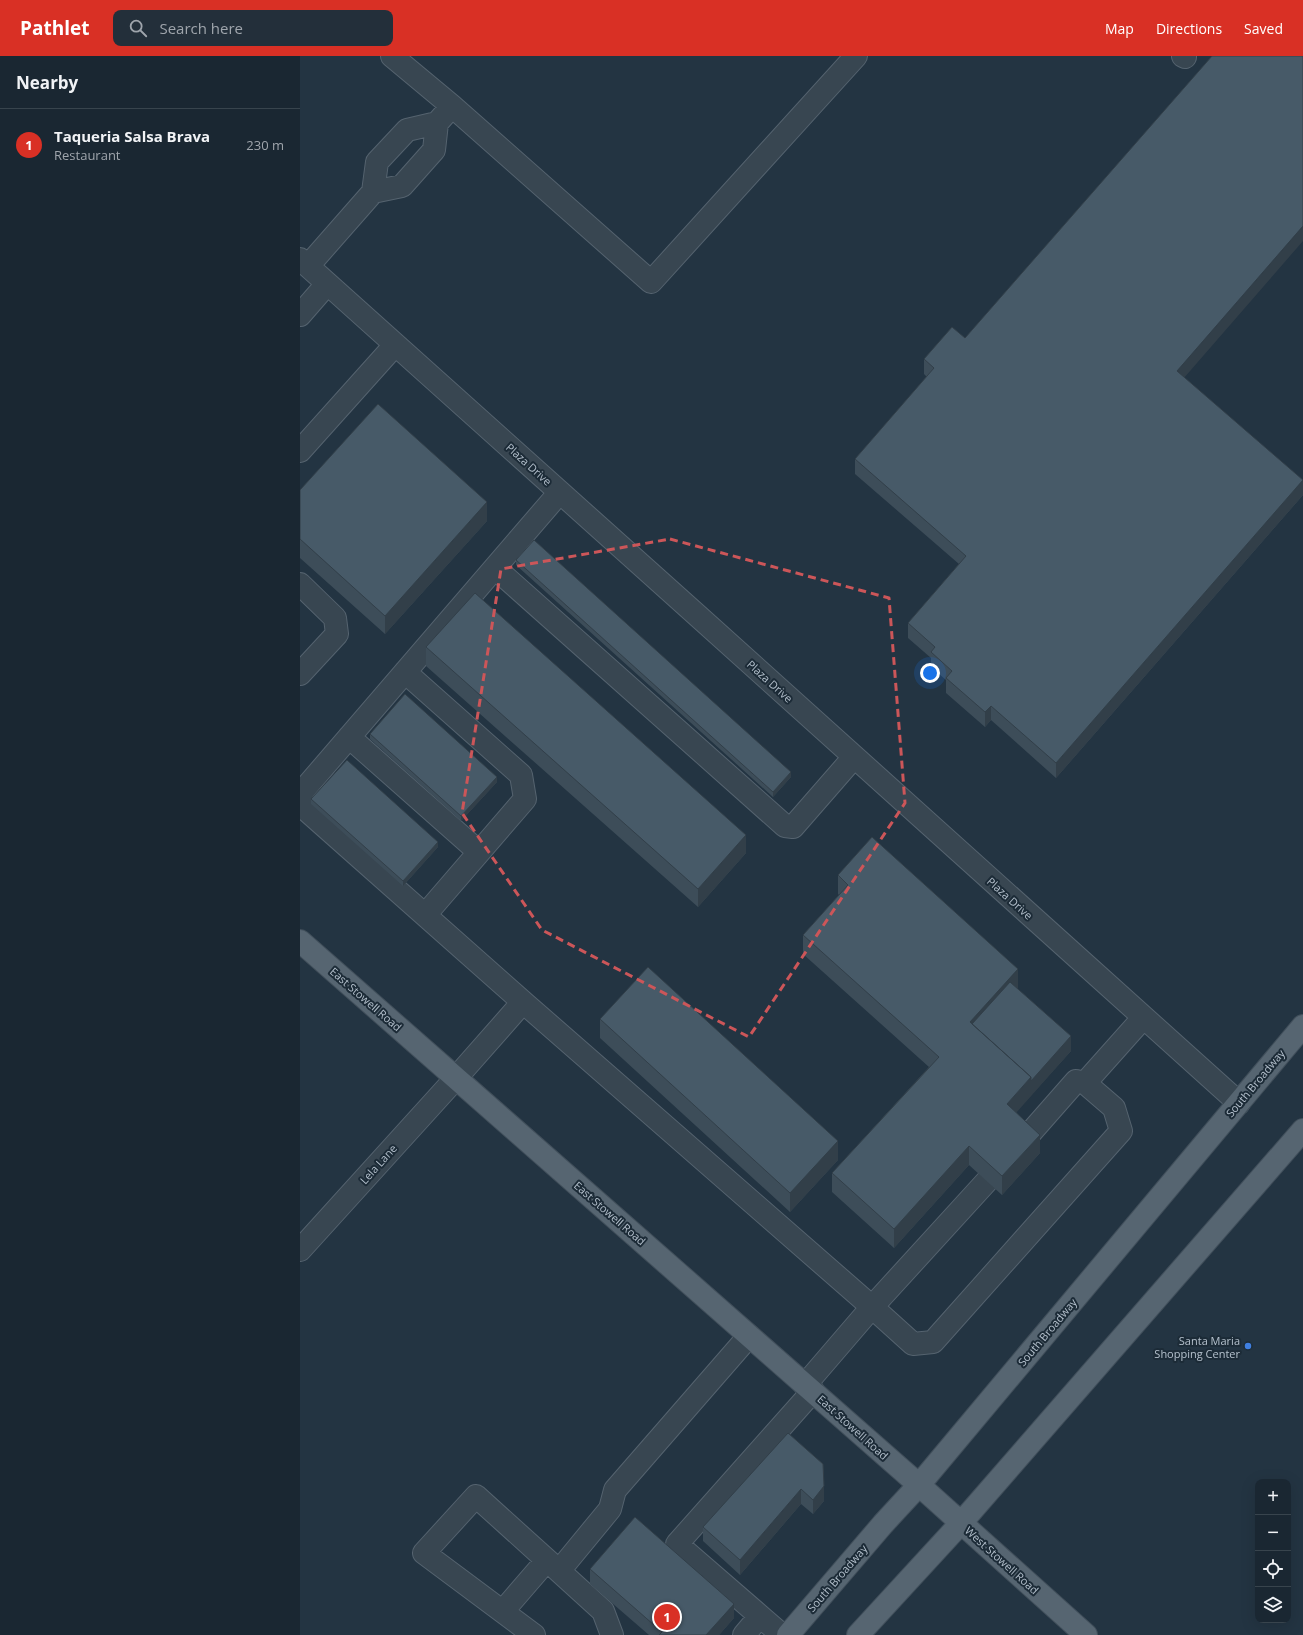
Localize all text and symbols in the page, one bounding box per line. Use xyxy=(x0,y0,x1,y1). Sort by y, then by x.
search box xyxy=(113,10,393,46)
text: Pathlet xyxy=(20,15,89,41)
icon: search xyxy=(127,17,149,39)
text: Search here xyxy=(159,18,243,38)
text: Map xyxy=(1105,19,1134,38)
text: Directions xyxy=(1156,19,1222,38)
text: Saved xyxy=(1244,19,1283,38)
text: Nearby xyxy=(16,71,78,94)
text: Taqueria Salsa Brava xyxy=(54,126,210,146)
text: 1 xyxy=(25,136,33,154)
text: 230 m xyxy=(246,136,284,154)
text: Restaurant xyxy=(54,146,121,164)
street label: Plaza Drive xyxy=(503,440,555,488)
street label: Plaza Drive xyxy=(744,657,796,705)
your location xyxy=(920,663,940,683)
street label: Plaza Drive xyxy=(984,874,1036,922)
street label: East Stowell Road xyxy=(327,964,405,1034)
street label: South Broadway xyxy=(1222,1046,1288,1120)
street label: Lela Lane xyxy=(356,1141,400,1187)
street label: East Stowell Road xyxy=(571,1178,649,1248)
street label: South Broadway xyxy=(1014,1295,1080,1369)
place label: Santa Maria Shopping Center xyxy=(1154,1333,1241,1361)
marker: Santa Maria Shopping Center xyxy=(1243,1341,1253,1351)
street label: East Stowell Road xyxy=(814,1391,892,1463)
map controls xyxy=(1255,1479,1291,1623)
button: + xyxy=(1255,1479,1291,1515)
button: − xyxy=(1255,1515,1291,1551)
street label: West Stowell Road xyxy=(962,1523,1042,1597)
street label: South Broadway xyxy=(804,1541,871,1615)
button: locate xyxy=(1255,1551,1291,1587)
button: layers xyxy=(1255,1587,1291,1623)
pin: 1 xyxy=(654,1602,680,1632)

